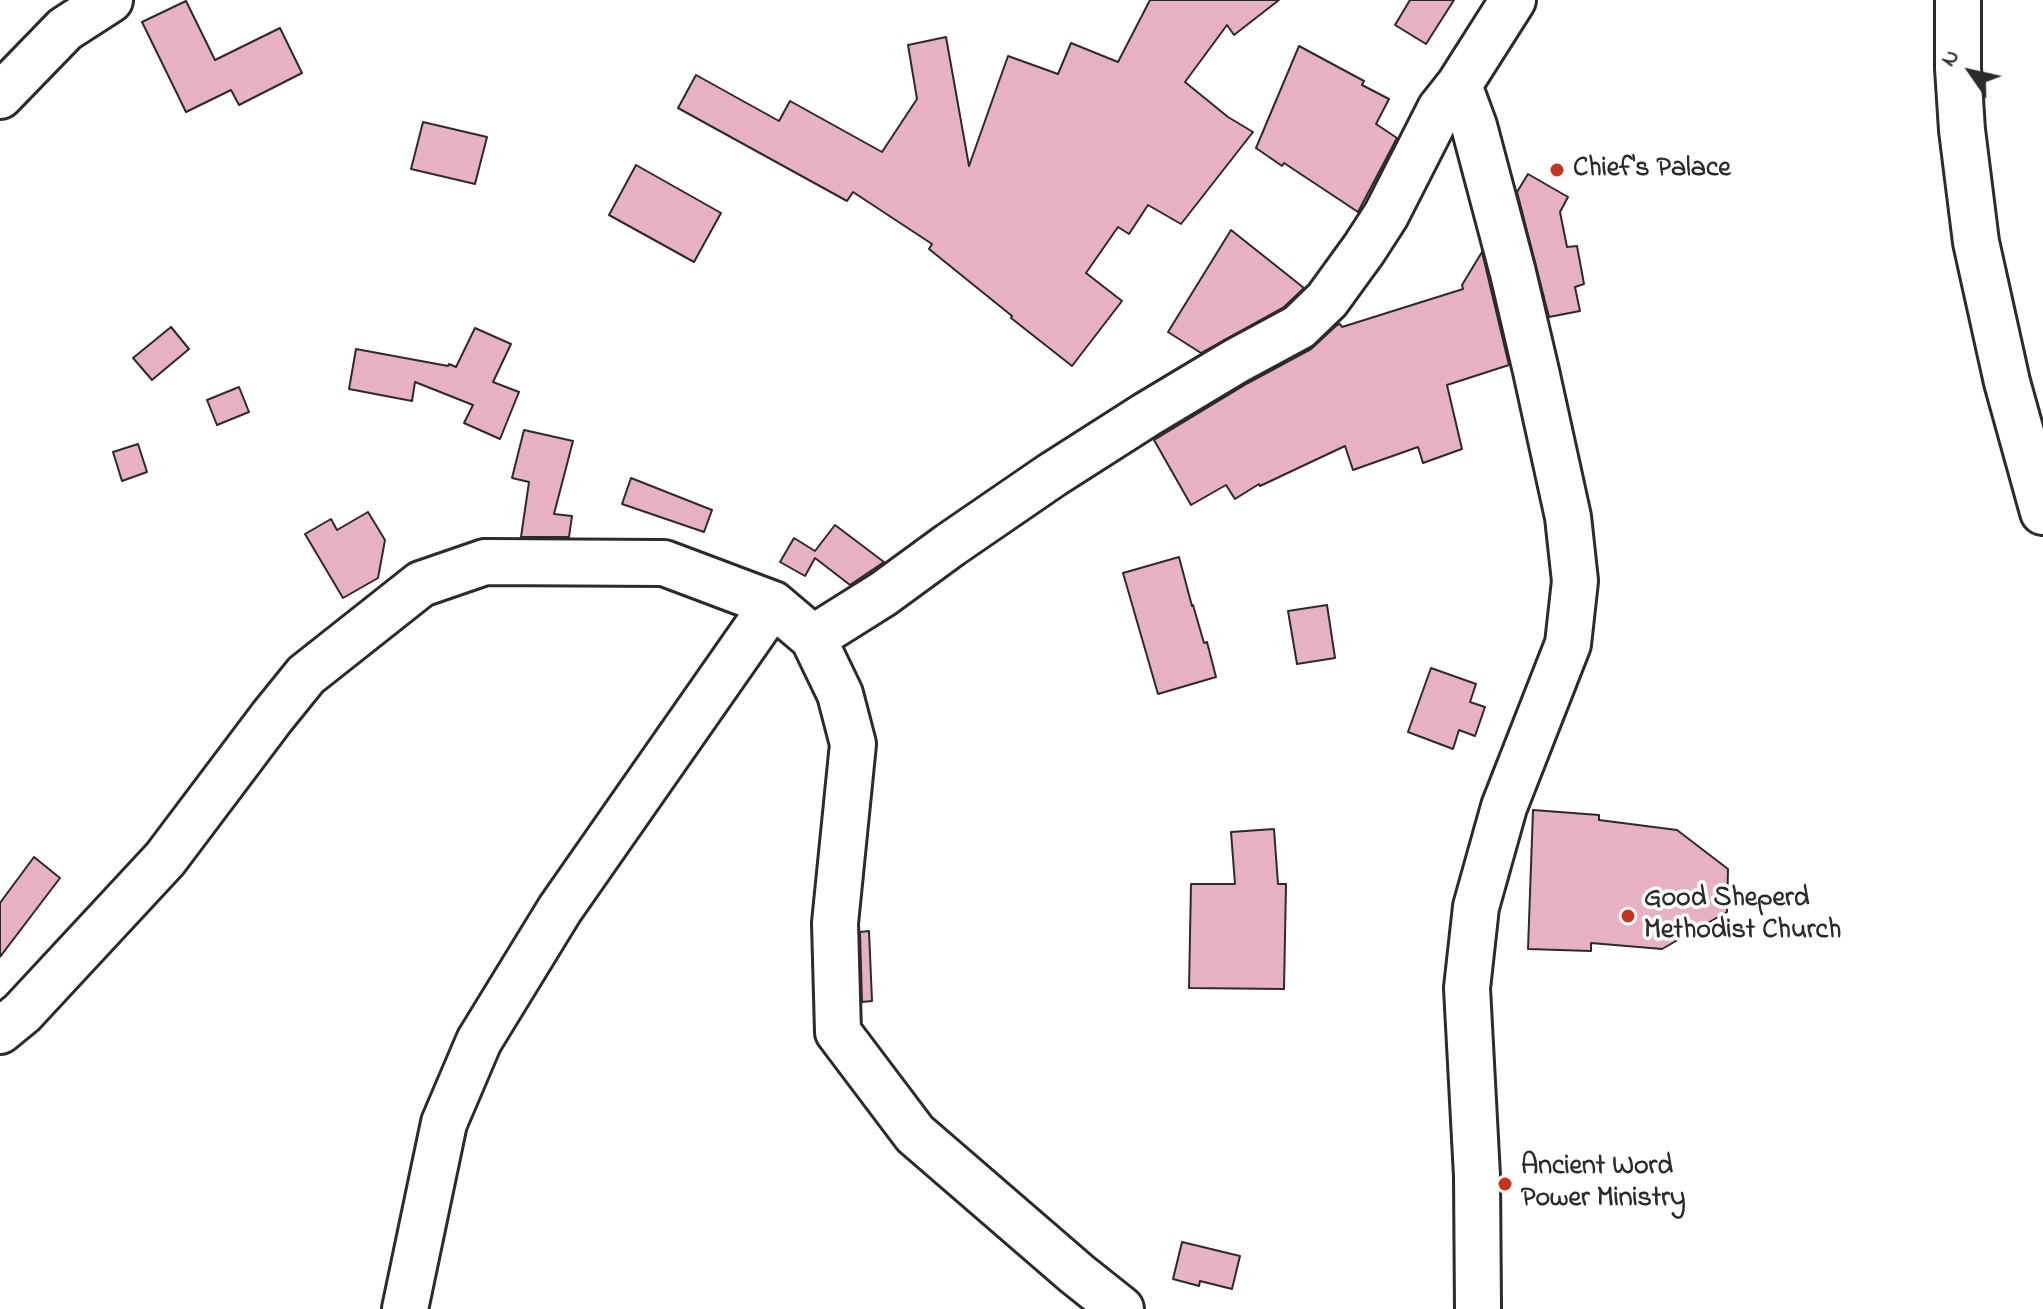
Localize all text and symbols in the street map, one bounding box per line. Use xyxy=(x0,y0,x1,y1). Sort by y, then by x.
north arrow xyxy=(1931,32,2011,112)
text: N xyxy=(1934,43,1969,74)
place label: Chief's Palace xyxy=(1573,153,1731,187)
marker: Chief's Palace xyxy=(1548,161,1566,179)
place label: Good Sheperd Methodist Church xyxy=(1644,883,1841,949)
marker: Good Sheperd Methodist Church xyxy=(1619,907,1637,925)
place label: Ancient Word Power Ministry xyxy=(1521,1151,1685,1217)
marker: Ancient Word Power Ministry xyxy=(1496,1175,1514,1193)

